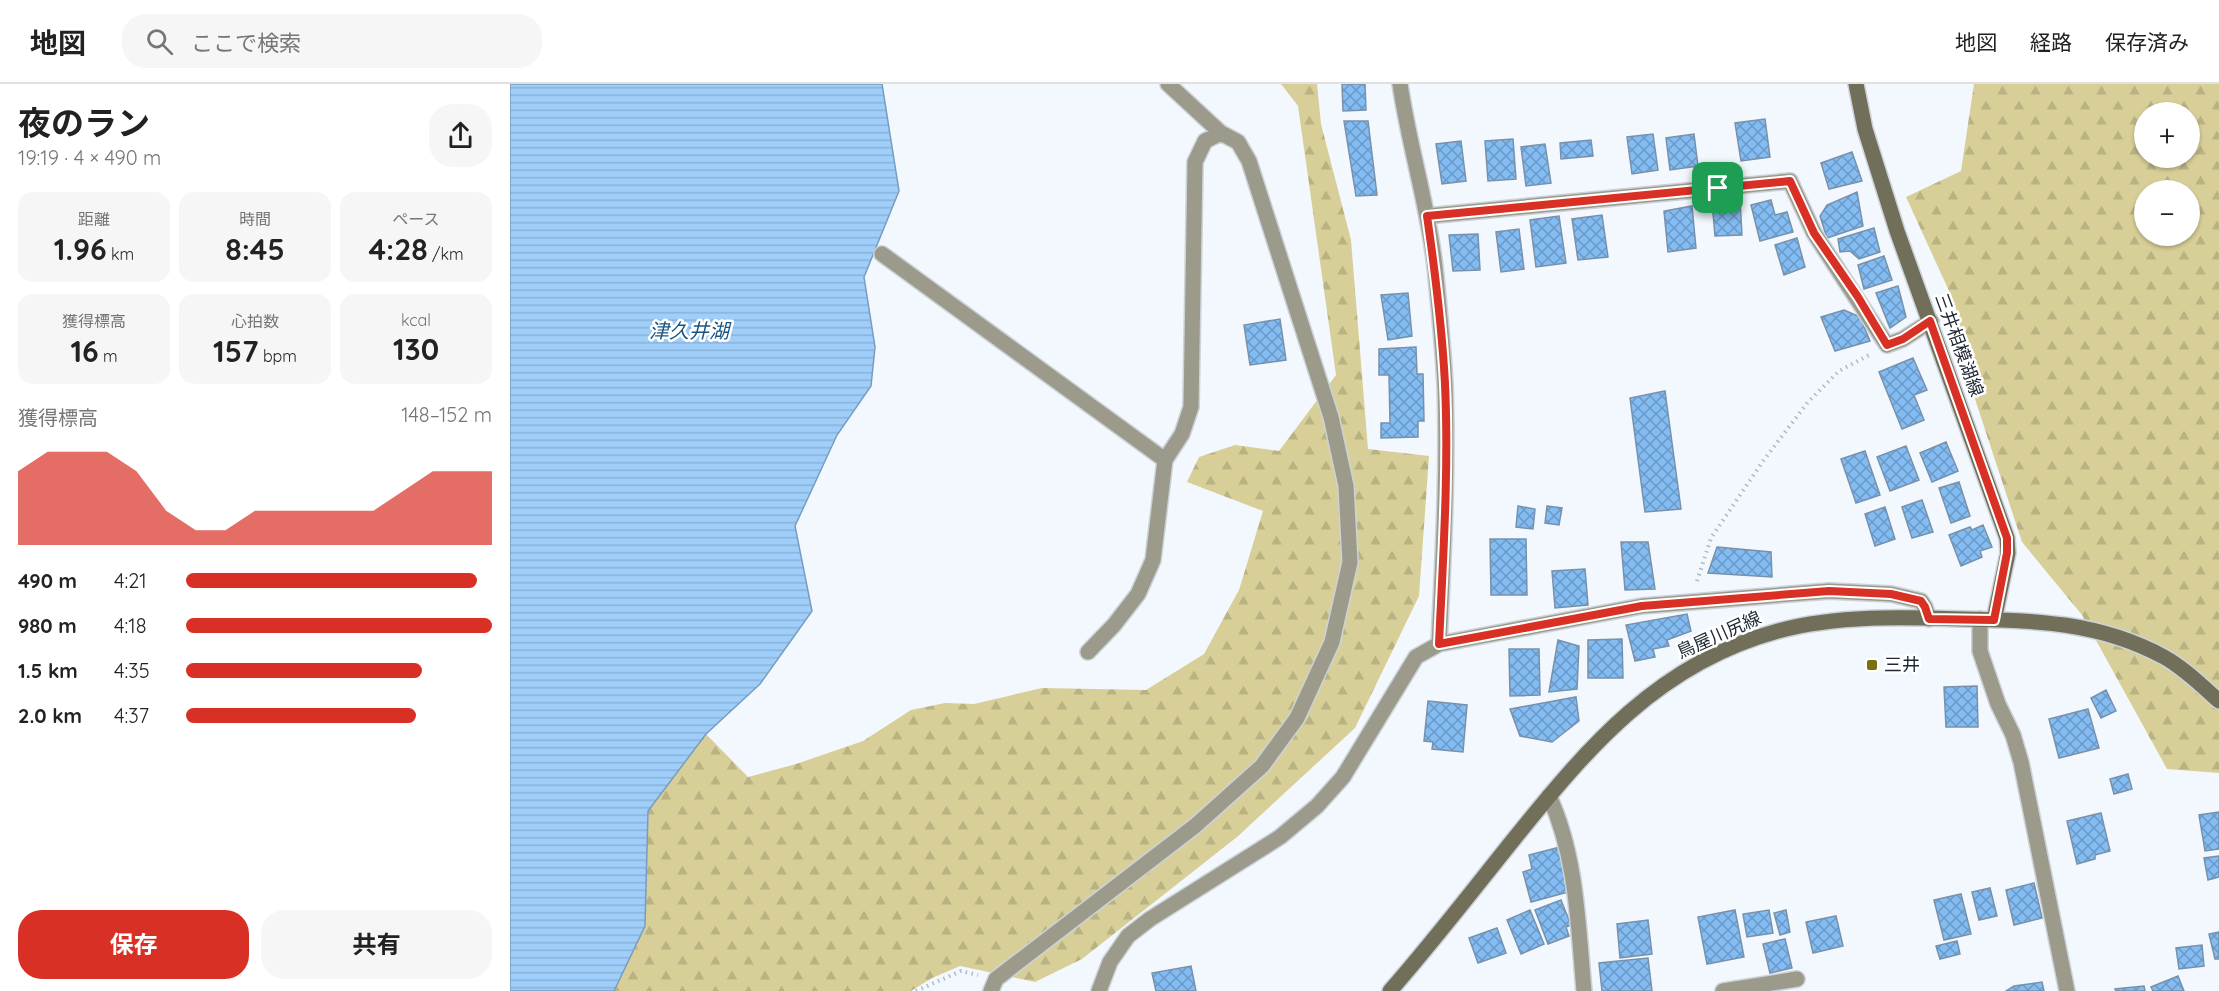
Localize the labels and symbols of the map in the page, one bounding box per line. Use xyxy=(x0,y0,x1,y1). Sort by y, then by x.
pin xyxy=(1692,162,1743,213)
street label: 三井相模湖線 xyxy=(1930,290,1989,400)
water label: 津久井湖 xyxy=(649,318,732,343)
street label: 鳥屋川尻線 xyxy=(1673,606,1765,663)
place label: 三井 xyxy=(1884,653,1920,676)
marker: 三井 xyxy=(1865,658,1879,672)

